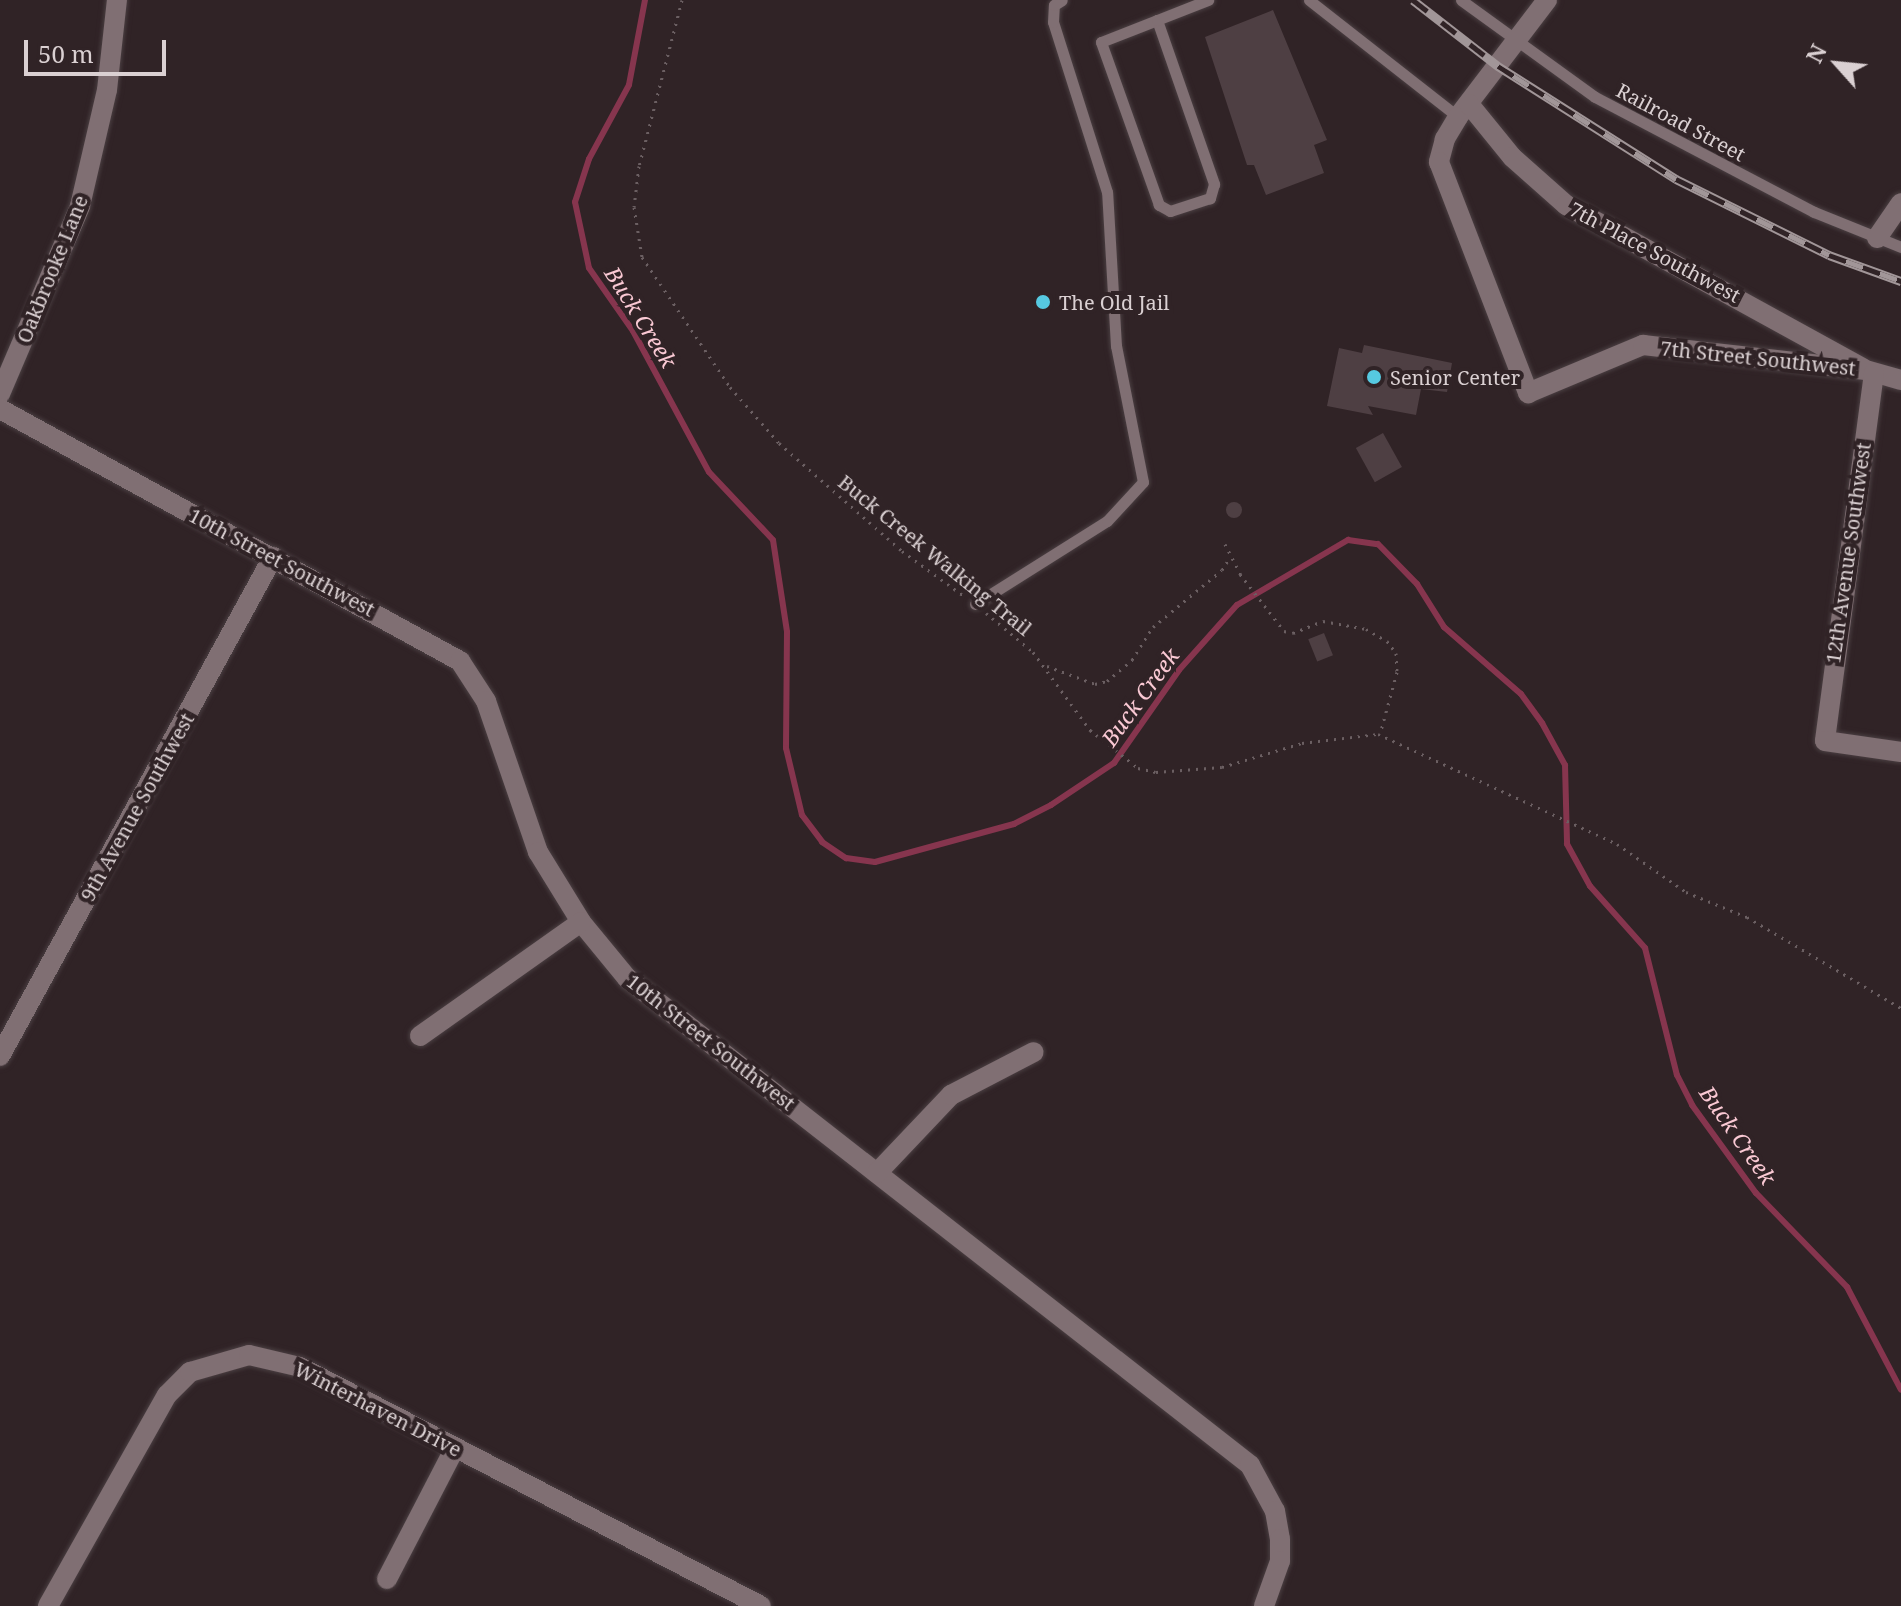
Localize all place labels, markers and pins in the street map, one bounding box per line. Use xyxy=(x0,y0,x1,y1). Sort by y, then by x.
place label: The Old Jail xyxy=(1059,290,1169,314)
marker: The Old Jail xyxy=(1034,293,1052,311)
place label: Senior Center xyxy=(1390,365,1520,389)
marker: Senior Center xyxy=(1365,368,1383,386)

